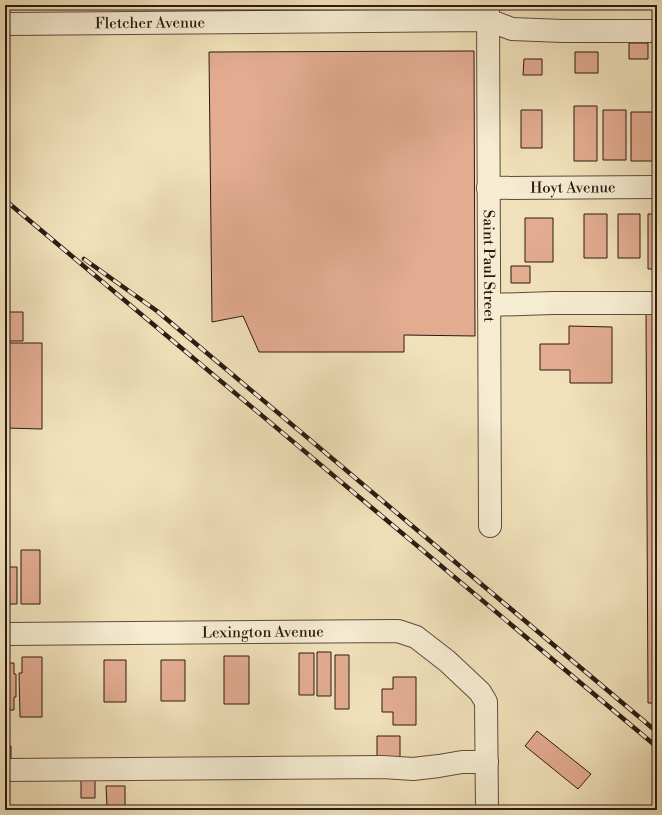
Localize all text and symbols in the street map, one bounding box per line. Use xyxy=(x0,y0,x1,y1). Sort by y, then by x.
street label: Fletcher Avenue xyxy=(95,13,205,33)
street label: Hoyt Avenue xyxy=(530,178,616,197)
street label: Saint Paul Street xyxy=(479,210,499,323)
street label: Lexington Avenue xyxy=(202,622,324,642)

